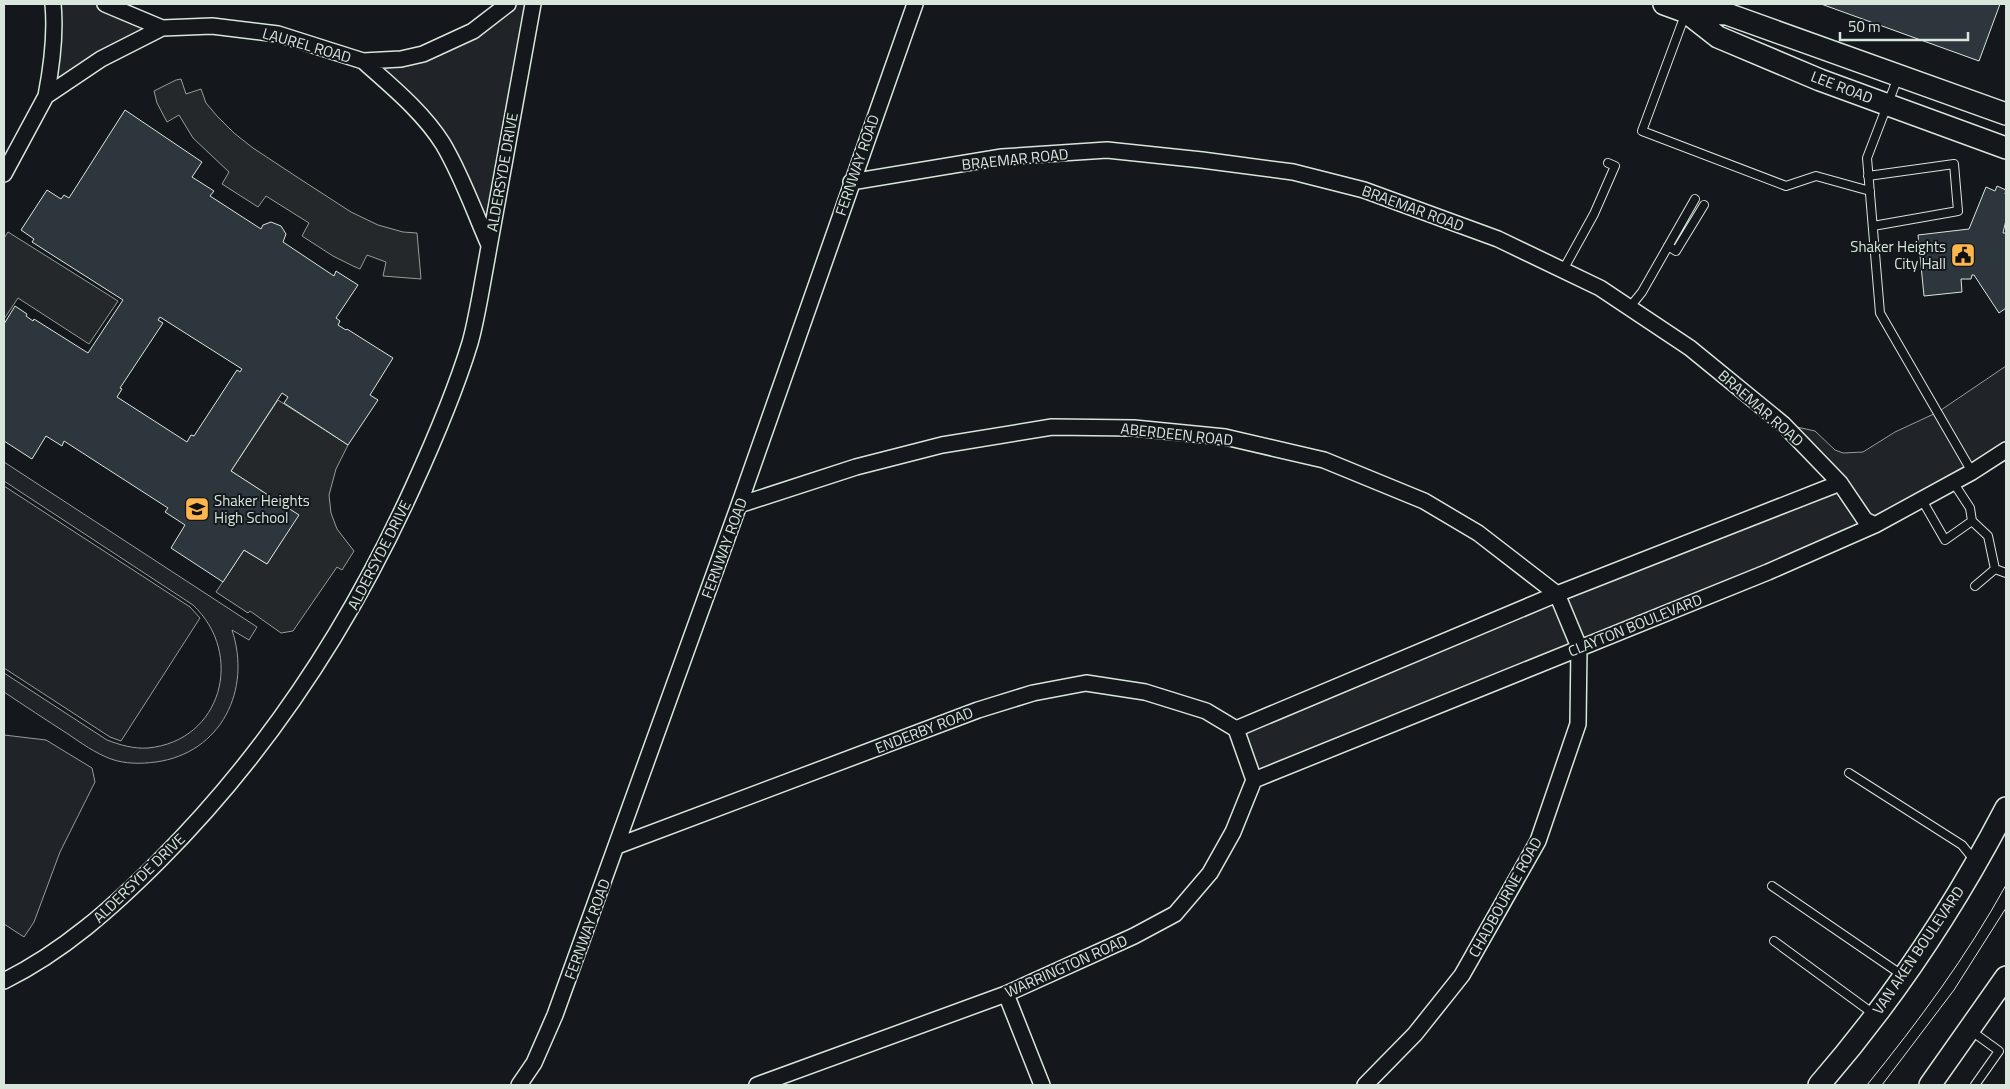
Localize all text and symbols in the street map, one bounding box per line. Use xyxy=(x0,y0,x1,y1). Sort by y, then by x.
scale bar xyxy=(1840,10,1968,42)
text: 50 m xyxy=(1848,15,1881,38)
street label: LAUREL ROAD xyxy=(260,21,354,69)
street label: LEE ROAD xyxy=(1808,65,1876,109)
street label: ALDERSYDE DRIVE xyxy=(480,111,524,233)
street label: FERNWAY ROAD xyxy=(829,111,885,219)
street label: BRAEMAR ROAD xyxy=(960,142,1070,176)
street label: BRAEMAR ROAD xyxy=(1359,179,1467,237)
place label: Shaker Heights City Hall xyxy=(1850,235,1946,275)
public building icon: Shaker Heights City Hall xyxy=(1950,242,1976,268)
street label: BRAEMAR ROAD xyxy=(1713,364,1809,452)
street label: ABERDEEN ROAD xyxy=(1120,417,1234,451)
place label: Shaker Heights High School xyxy=(214,489,310,529)
street label: FERNWAY ROAD xyxy=(695,494,753,602)
school or university icon: Shaker Heights High School xyxy=(184,496,210,522)
street label: ALDERSYDE DRIVE xyxy=(341,496,417,614)
street label: CLAYTON BOULEVARD xyxy=(1564,588,1706,662)
street label: ENDERBY ROAD xyxy=(872,701,976,759)
street label: ALDERSYDE DRIVE xyxy=(88,828,190,928)
street label: CHADBOURNE ROAD xyxy=(1462,833,1548,961)
street label: FERNWAY ROAD xyxy=(558,875,616,983)
street label: VAN AKEN BOULEVARD xyxy=(1866,881,1970,1019)
street label: WARRINGTON ROAD xyxy=(1001,929,1131,1003)

